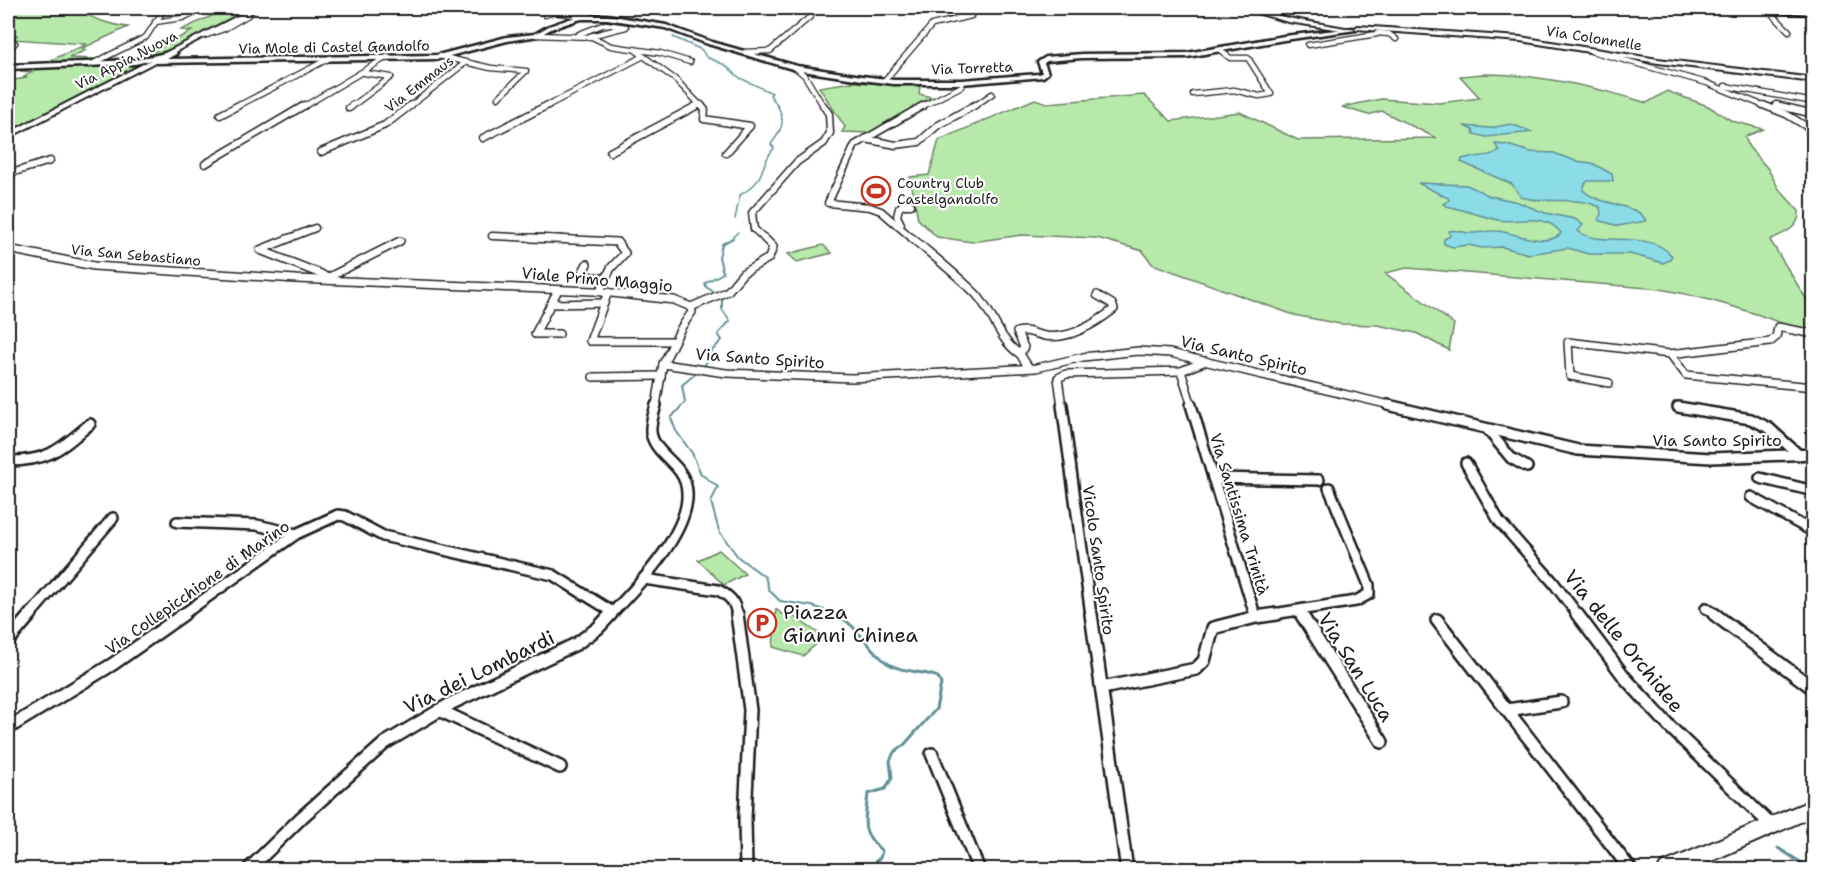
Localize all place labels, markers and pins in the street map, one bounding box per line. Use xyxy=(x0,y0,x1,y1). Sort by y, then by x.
place label: Country Club Castelgandolfo xyxy=(897,174,998,208)
sports icon: Country Club Castelgandolfo xyxy=(860,175,892,207)
place label: Piazza Gianni Chinea xyxy=(783,599,919,648)
parking icon: Piazza Gianni Chinea xyxy=(746,607,778,639)

